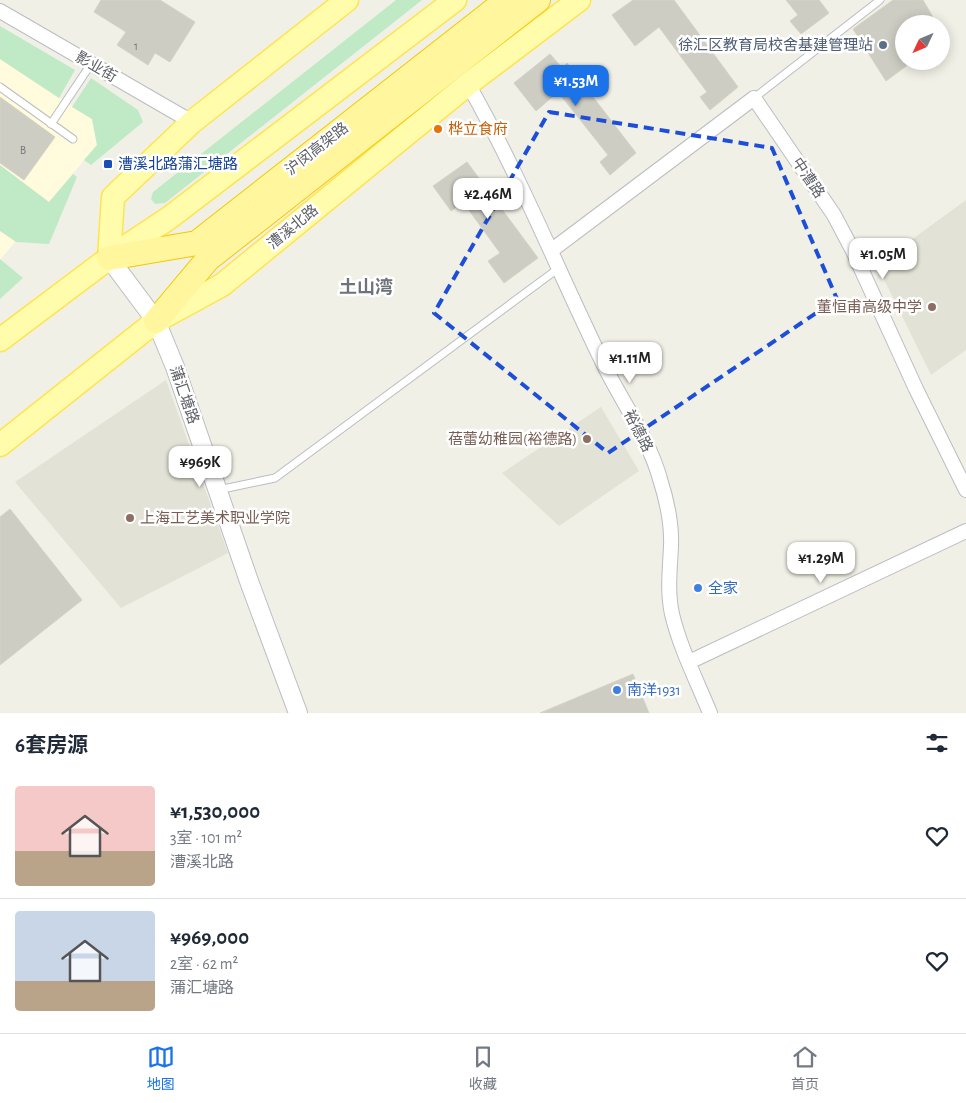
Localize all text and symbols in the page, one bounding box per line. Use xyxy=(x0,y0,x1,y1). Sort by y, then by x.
north arrow xyxy=(895,15,950,70)
map controls xyxy=(895,15,950,70)
place label: 徐汇区教育局校舍基建管理站 xyxy=(678,36,873,53)
marker: 徐汇区教育局校舍基建管理站 xyxy=(877,39,889,51)
house number: 1 xyxy=(134,40,138,52)
street label: 影业街 xyxy=(73,48,120,85)
pin: ¥1.53M xyxy=(535,64,617,107)
text: ¥1.53M xyxy=(554,73,598,89)
street label: 沪闵高架路 xyxy=(282,119,351,178)
place label: 桦立食府 xyxy=(448,120,508,137)
marker: 桦立食府 xyxy=(432,123,444,135)
house number: B xyxy=(20,144,26,156)
place label: 漕溪北路蒲汇塘路 xyxy=(118,155,238,172)
street label: 中漕路 xyxy=(789,155,828,201)
marker: 漕溪北路蒲汇塘路 xyxy=(102,158,114,170)
pin: ¥2.46M xyxy=(447,178,529,220)
text: ¥2.46M xyxy=(464,186,512,202)
street label: 漕溪北路 xyxy=(264,201,321,252)
pin: ¥1.05M xyxy=(842,238,924,280)
text: ¥1.05M xyxy=(860,246,906,262)
district label: 土山湾 xyxy=(339,277,393,297)
place label: 董恒甫高级中学 xyxy=(817,298,922,315)
marker: 董恒甫高级中学 xyxy=(926,301,938,313)
pin: ¥1.11M xyxy=(589,342,671,384)
text: ¥1.11M xyxy=(609,350,651,366)
street label: 蒲汇塘路 xyxy=(167,364,203,426)
street label: 裕德路 xyxy=(621,407,657,454)
place label: 蓓蕾幼稚园(裕德路) xyxy=(448,430,577,447)
marker: 蓓蕾幼稚园(裕德路) xyxy=(581,433,593,445)
pin: ¥969K xyxy=(165,446,235,488)
text: ¥969K xyxy=(180,454,220,470)
place label: 上海工艺美术职业学院 xyxy=(140,510,290,526)
marker: 上海工艺美术职业学院 xyxy=(124,512,136,524)
pin: ¥1.29M xyxy=(780,542,862,584)
text: ¥1.29M xyxy=(798,550,844,566)
place label: 全家 xyxy=(708,580,738,596)
marker: 全家 xyxy=(692,582,704,594)
place label: 南洋1931 xyxy=(627,682,681,698)
marker: 南洋1931 xyxy=(611,684,623,696)
icon: filters xyxy=(923,729,951,757)
text: 6套房源 xyxy=(15,735,88,756)
text: ¥1,530,000 xyxy=(170,801,260,822)
icon: home xyxy=(55,806,115,866)
icon: heart xyxy=(923,822,951,850)
text: 3室 · 101 m² xyxy=(170,830,242,846)
text: 漕溪北路 xyxy=(170,854,234,870)
text: ¥969,000 xyxy=(170,927,249,948)
icon: home xyxy=(55,931,115,991)
icon: heart xyxy=(923,947,951,975)
text: 2室 · 62 m² xyxy=(170,956,238,972)
text: 蒲汇塘路 xyxy=(170,980,234,996)
tab: 地图 xyxy=(147,1043,175,1094)
tab: 收藏 xyxy=(469,1043,497,1094)
tab: 首页 xyxy=(791,1043,819,1094)

